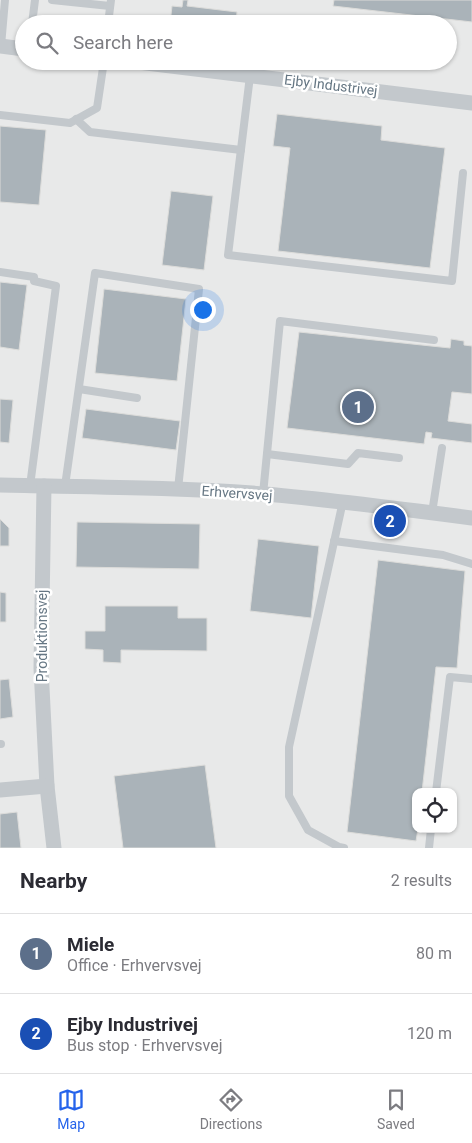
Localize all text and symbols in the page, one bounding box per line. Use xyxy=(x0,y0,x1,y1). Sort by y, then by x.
search box xyxy=(15,15,457,70)
icon: search xyxy=(33,29,61,57)
text: Search here xyxy=(73,31,173,54)
street label: Ejby Industrivej xyxy=(283,71,379,99)
your location xyxy=(190,297,216,323)
pin: 1 xyxy=(342,388,374,426)
street label: Erhvervsvej xyxy=(201,483,273,503)
pin: 2 xyxy=(374,502,406,540)
street label: Produktionsvej xyxy=(34,590,50,682)
map controls xyxy=(412,788,457,833)
button: locate xyxy=(412,788,457,833)
text: Nearby xyxy=(20,869,87,893)
text: 2 results xyxy=(391,871,452,890)
text: Miele xyxy=(67,933,114,956)
text: 1 xyxy=(31,944,41,963)
text: 80 m xyxy=(416,944,452,963)
text: Office · Erhvervsvej xyxy=(67,956,202,975)
text: Ejby Industrivej xyxy=(67,1013,198,1036)
text: 2 xyxy=(31,1024,41,1043)
text: 120 m xyxy=(407,1024,452,1043)
text: Bus stop · Erhvervsvej xyxy=(67,1036,223,1055)
tab: Map xyxy=(57,1086,85,1132)
tab: Directions xyxy=(200,1086,263,1132)
tab: Saved xyxy=(377,1086,415,1132)

